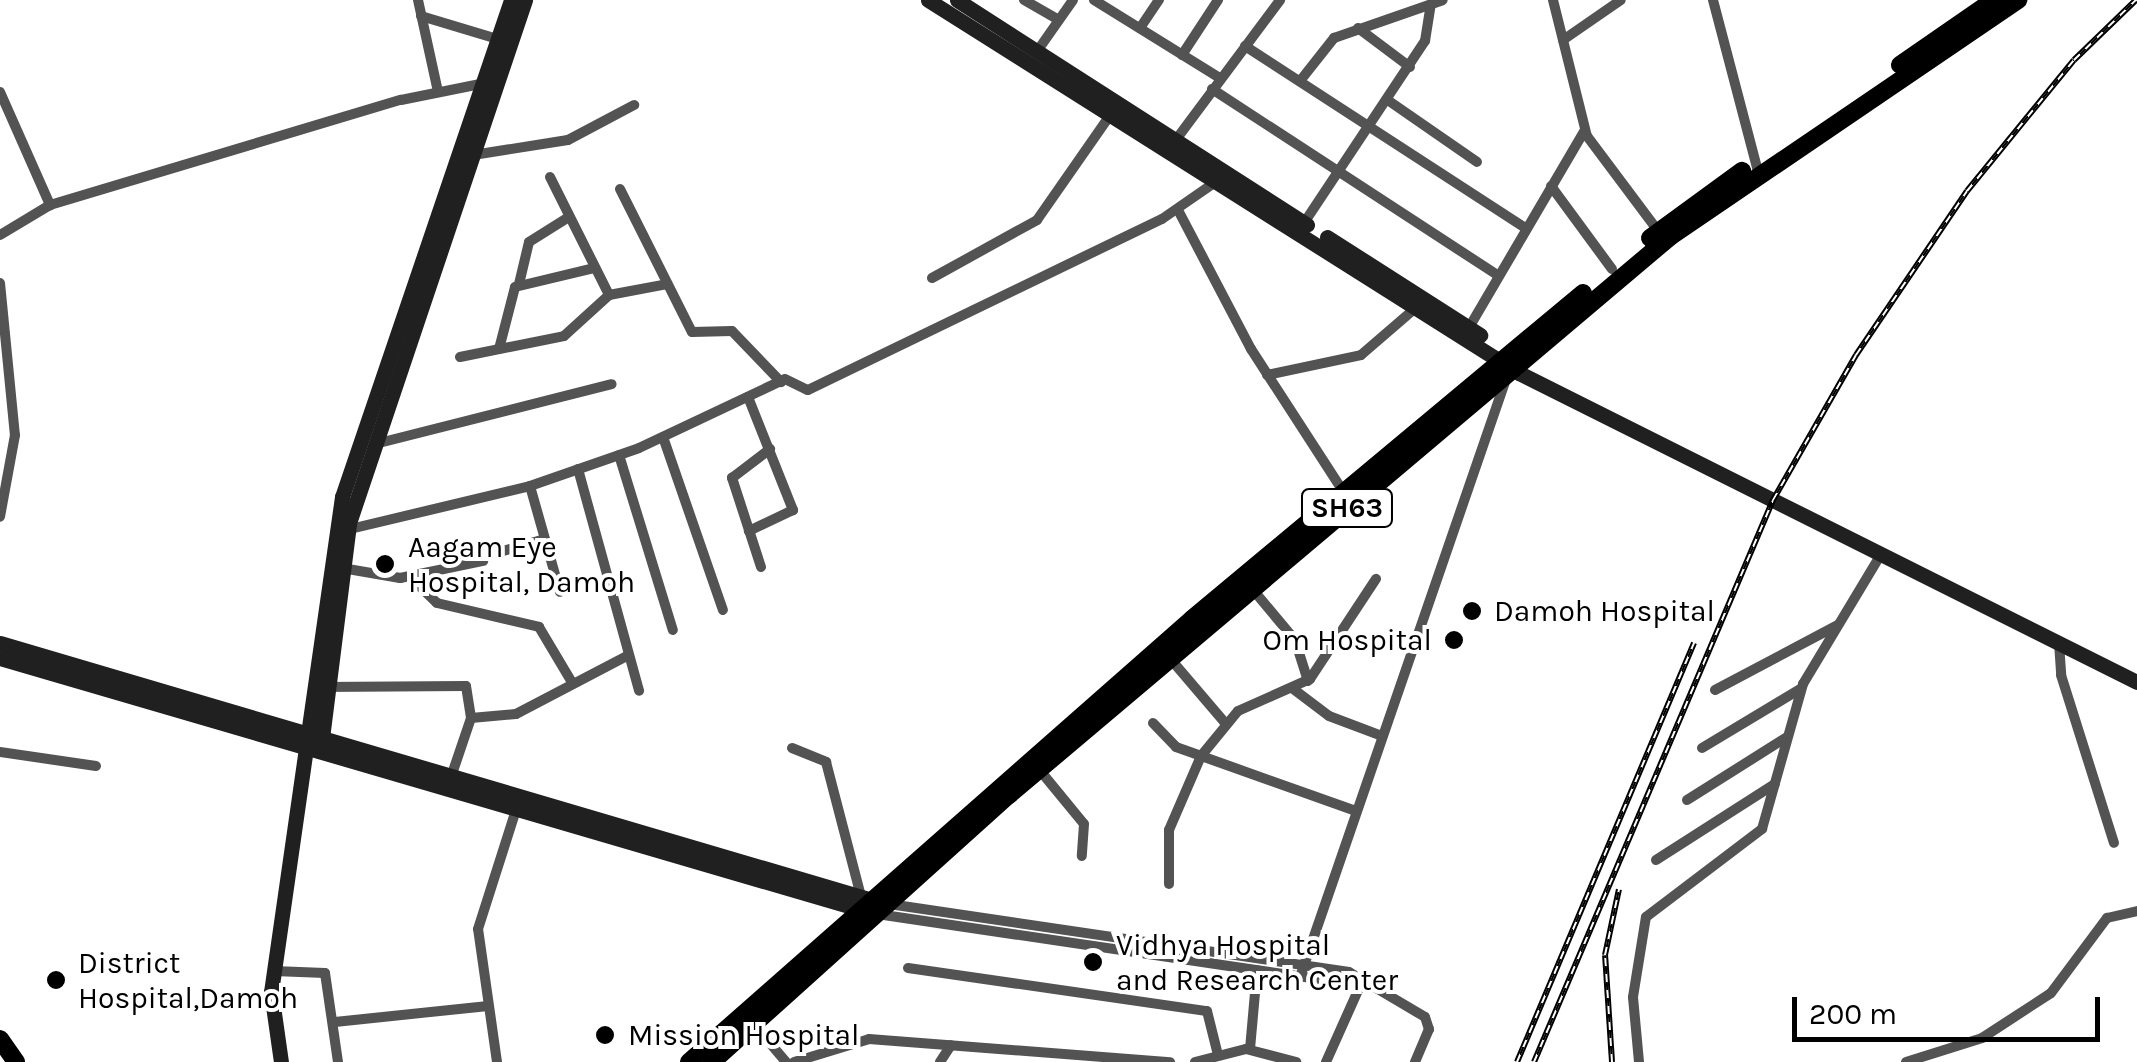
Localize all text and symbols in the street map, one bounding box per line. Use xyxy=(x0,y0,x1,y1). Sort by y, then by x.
road number: SH63 xyxy=(1300,485,1394,531)
place label: Aagam Eye Hospital, Damoh xyxy=(408,529,635,600)
marker: Aagam Eye Hospital, Damoh xyxy=(372,551,398,577)
place label: Damoh Hospital xyxy=(1494,593,1715,629)
marker: Damoh Hospital xyxy=(1459,598,1485,624)
place label: Om Hospital xyxy=(1263,622,1432,658)
marker: Om Hospital xyxy=(1441,627,1467,653)
place label: Vidhya Hospital and Research Center xyxy=(1116,927,1398,998)
place label: District Hospital,Damoh xyxy=(78,945,298,1016)
marker: Vidhya Hospital and Research Center xyxy=(1080,949,1106,975)
marker: District Hospital,Damoh xyxy=(43,967,69,993)
scale bar xyxy=(1797,977,2104,1039)
text: 200 m xyxy=(1809,996,1897,1032)
place label: Mission Hospital xyxy=(628,1017,859,1053)
marker: Mission Hospital xyxy=(592,1022,618,1048)

